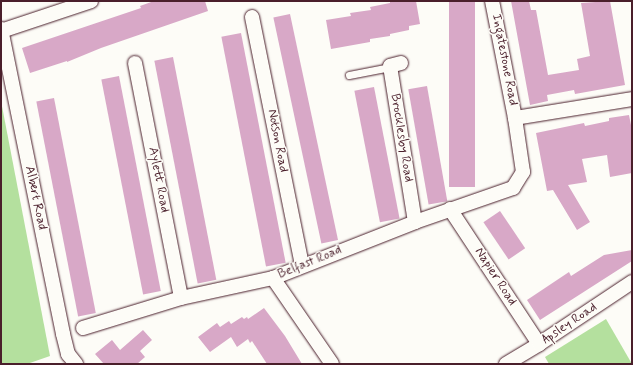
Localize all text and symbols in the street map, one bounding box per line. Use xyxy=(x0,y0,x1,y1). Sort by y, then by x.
street label: Ingatestone Road xyxy=(487,13,521,107)
street label: Brocklesby Road xyxy=(386,93,416,183)
street label: Notson Road xyxy=(263,108,291,174)
street label: Aylett Road xyxy=(144,146,172,214)
street label: Albert Road xyxy=(21,165,49,231)
street label: Belfast Road xyxy=(276,243,344,283)
street label: Napier Road xyxy=(471,245,519,309)
street label: Apsley Road xyxy=(540,300,600,348)

